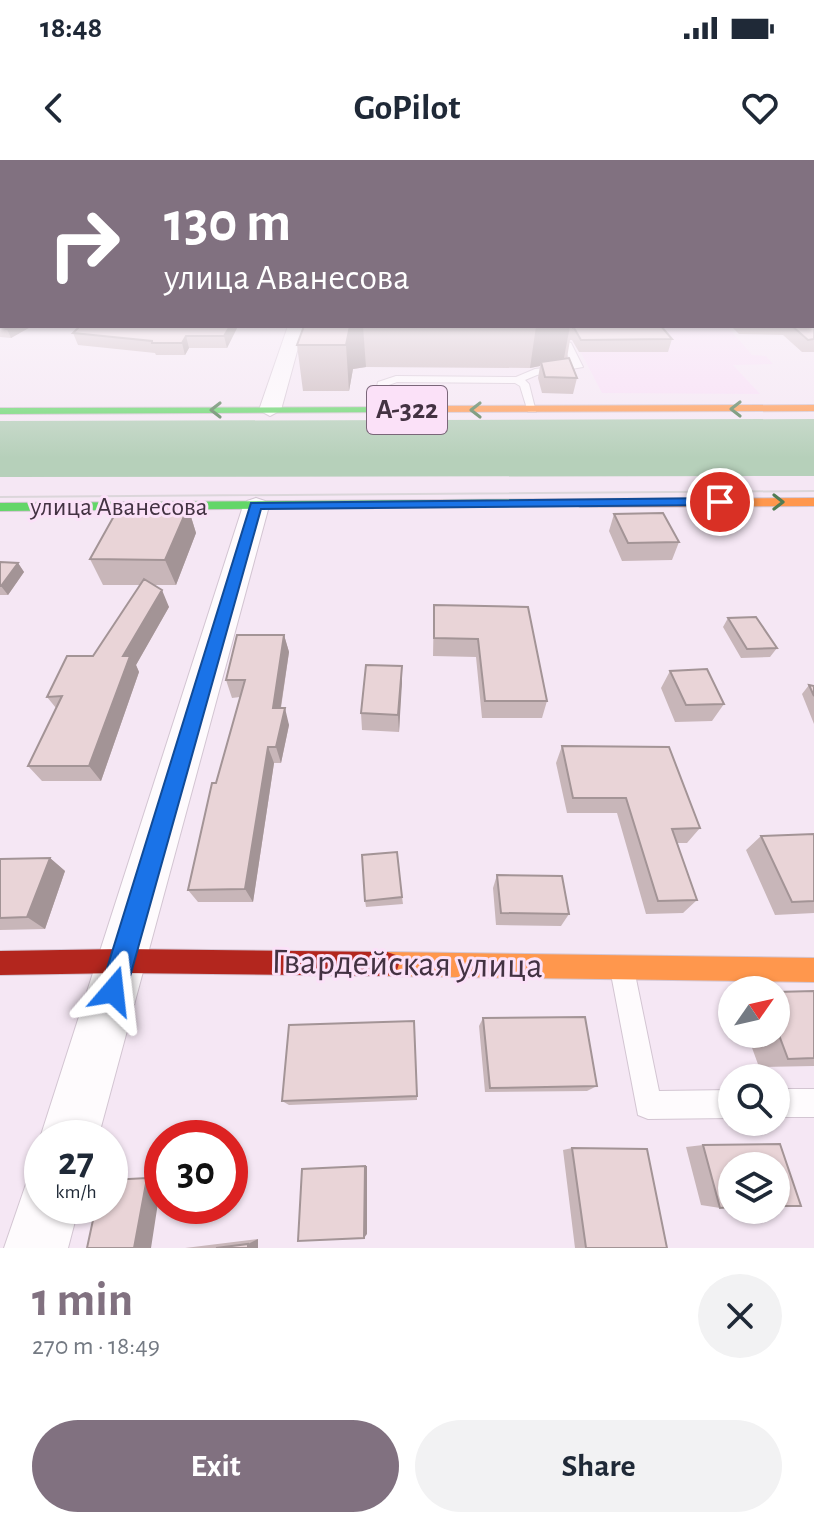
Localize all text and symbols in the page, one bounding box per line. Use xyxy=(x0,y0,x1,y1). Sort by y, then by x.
text: 18:48 xyxy=(40,13,102,43)
icon: back xyxy=(32,86,76,130)
icon: heart xyxy=(738,86,782,130)
text: GoPilot xyxy=(354,90,460,126)
icon: right xyxy=(32,192,136,296)
text: 130 m xyxy=(164,195,291,251)
text: улица Аванесова xyxy=(164,260,410,296)
road number: А-322 xyxy=(367,386,447,434)
one-way arrow xyxy=(729,400,742,418)
one-way arrow xyxy=(209,401,222,419)
one-way arrow xyxy=(469,401,482,419)
pin xyxy=(686,468,754,536)
icon: arrive xyxy=(698,480,742,524)
one-way arrow xyxy=(772,493,785,511)
street label: улица Аванесова xyxy=(29,494,208,520)
street label: Гвардейская улица xyxy=(271,944,543,984)
position arrow xyxy=(71,949,155,1033)
north arrow xyxy=(718,976,790,1048)
map controls xyxy=(718,976,790,1224)
button: search xyxy=(718,1064,790,1136)
speed limit sign: 30 xyxy=(144,1120,248,1224)
text: 27 xyxy=(58,1142,94,1182)
button: layers xyxy=(718,1152,790,1224)
text: km/h xyxy=(55,1182,97,1202)
button: close xyxy=(698,1274,782,1358)
text: 1 min xyxy=(32,1277,133,1325)
text: 270 m · 18:49 xyxy=(32,1333,160,1359)
button: Exit xyxy=(32,1420,399,1512)
button: Share xyxy=(415,1420,782,1512)

